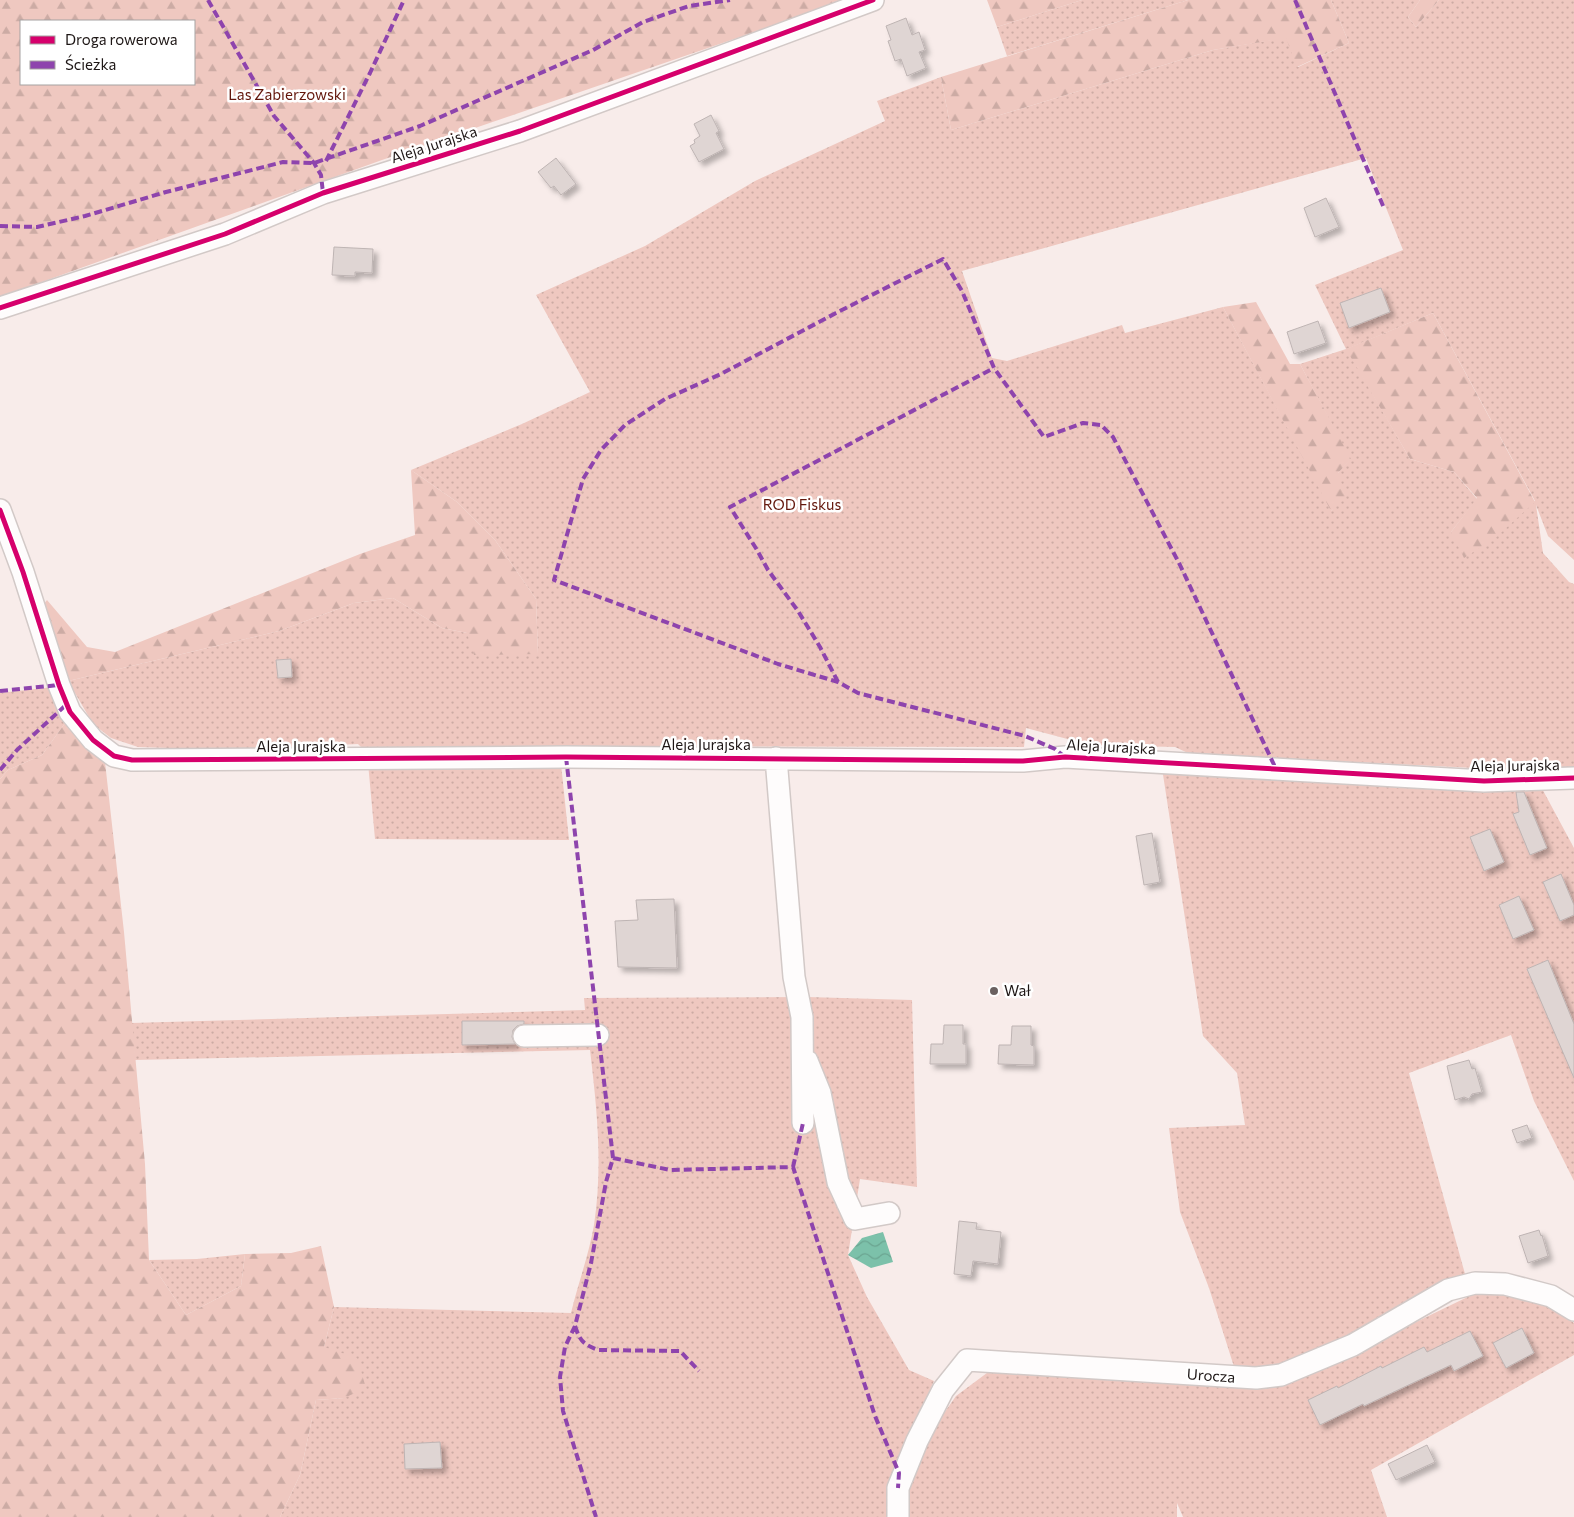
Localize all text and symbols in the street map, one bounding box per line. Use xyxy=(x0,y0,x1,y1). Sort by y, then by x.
legend xyxy=(20,20,195,85)
text: Droga rowerowa xyxy=(65,30,178,48)
text: Ścieżka xyxy=(65,54,116,73)
park label: Las Zabierzowski xyxy=(228,85,346,103)
street label: Aleja Jurajska xyxy=(388,122,479,166)
park label: ROD Fiskus xyxy=(763,495,841,513)
street label: Aleja Jurajska xyxy=(661,735,751,753)
street label: Aleja Jurajska xyxy=(1066,735,1156,757)
street label: Aleja Jurajska xyxy=(256,737,346,755)
street label: Aleja Jurajska xyxy=(1470,755,1560,775)
place label: Wał xyxy=(1004,981,1031,999)
marker: Wał xyxy=(988,985,1000,997)
street label: Urocza xyxy=(1186,1364,1236,1386)

